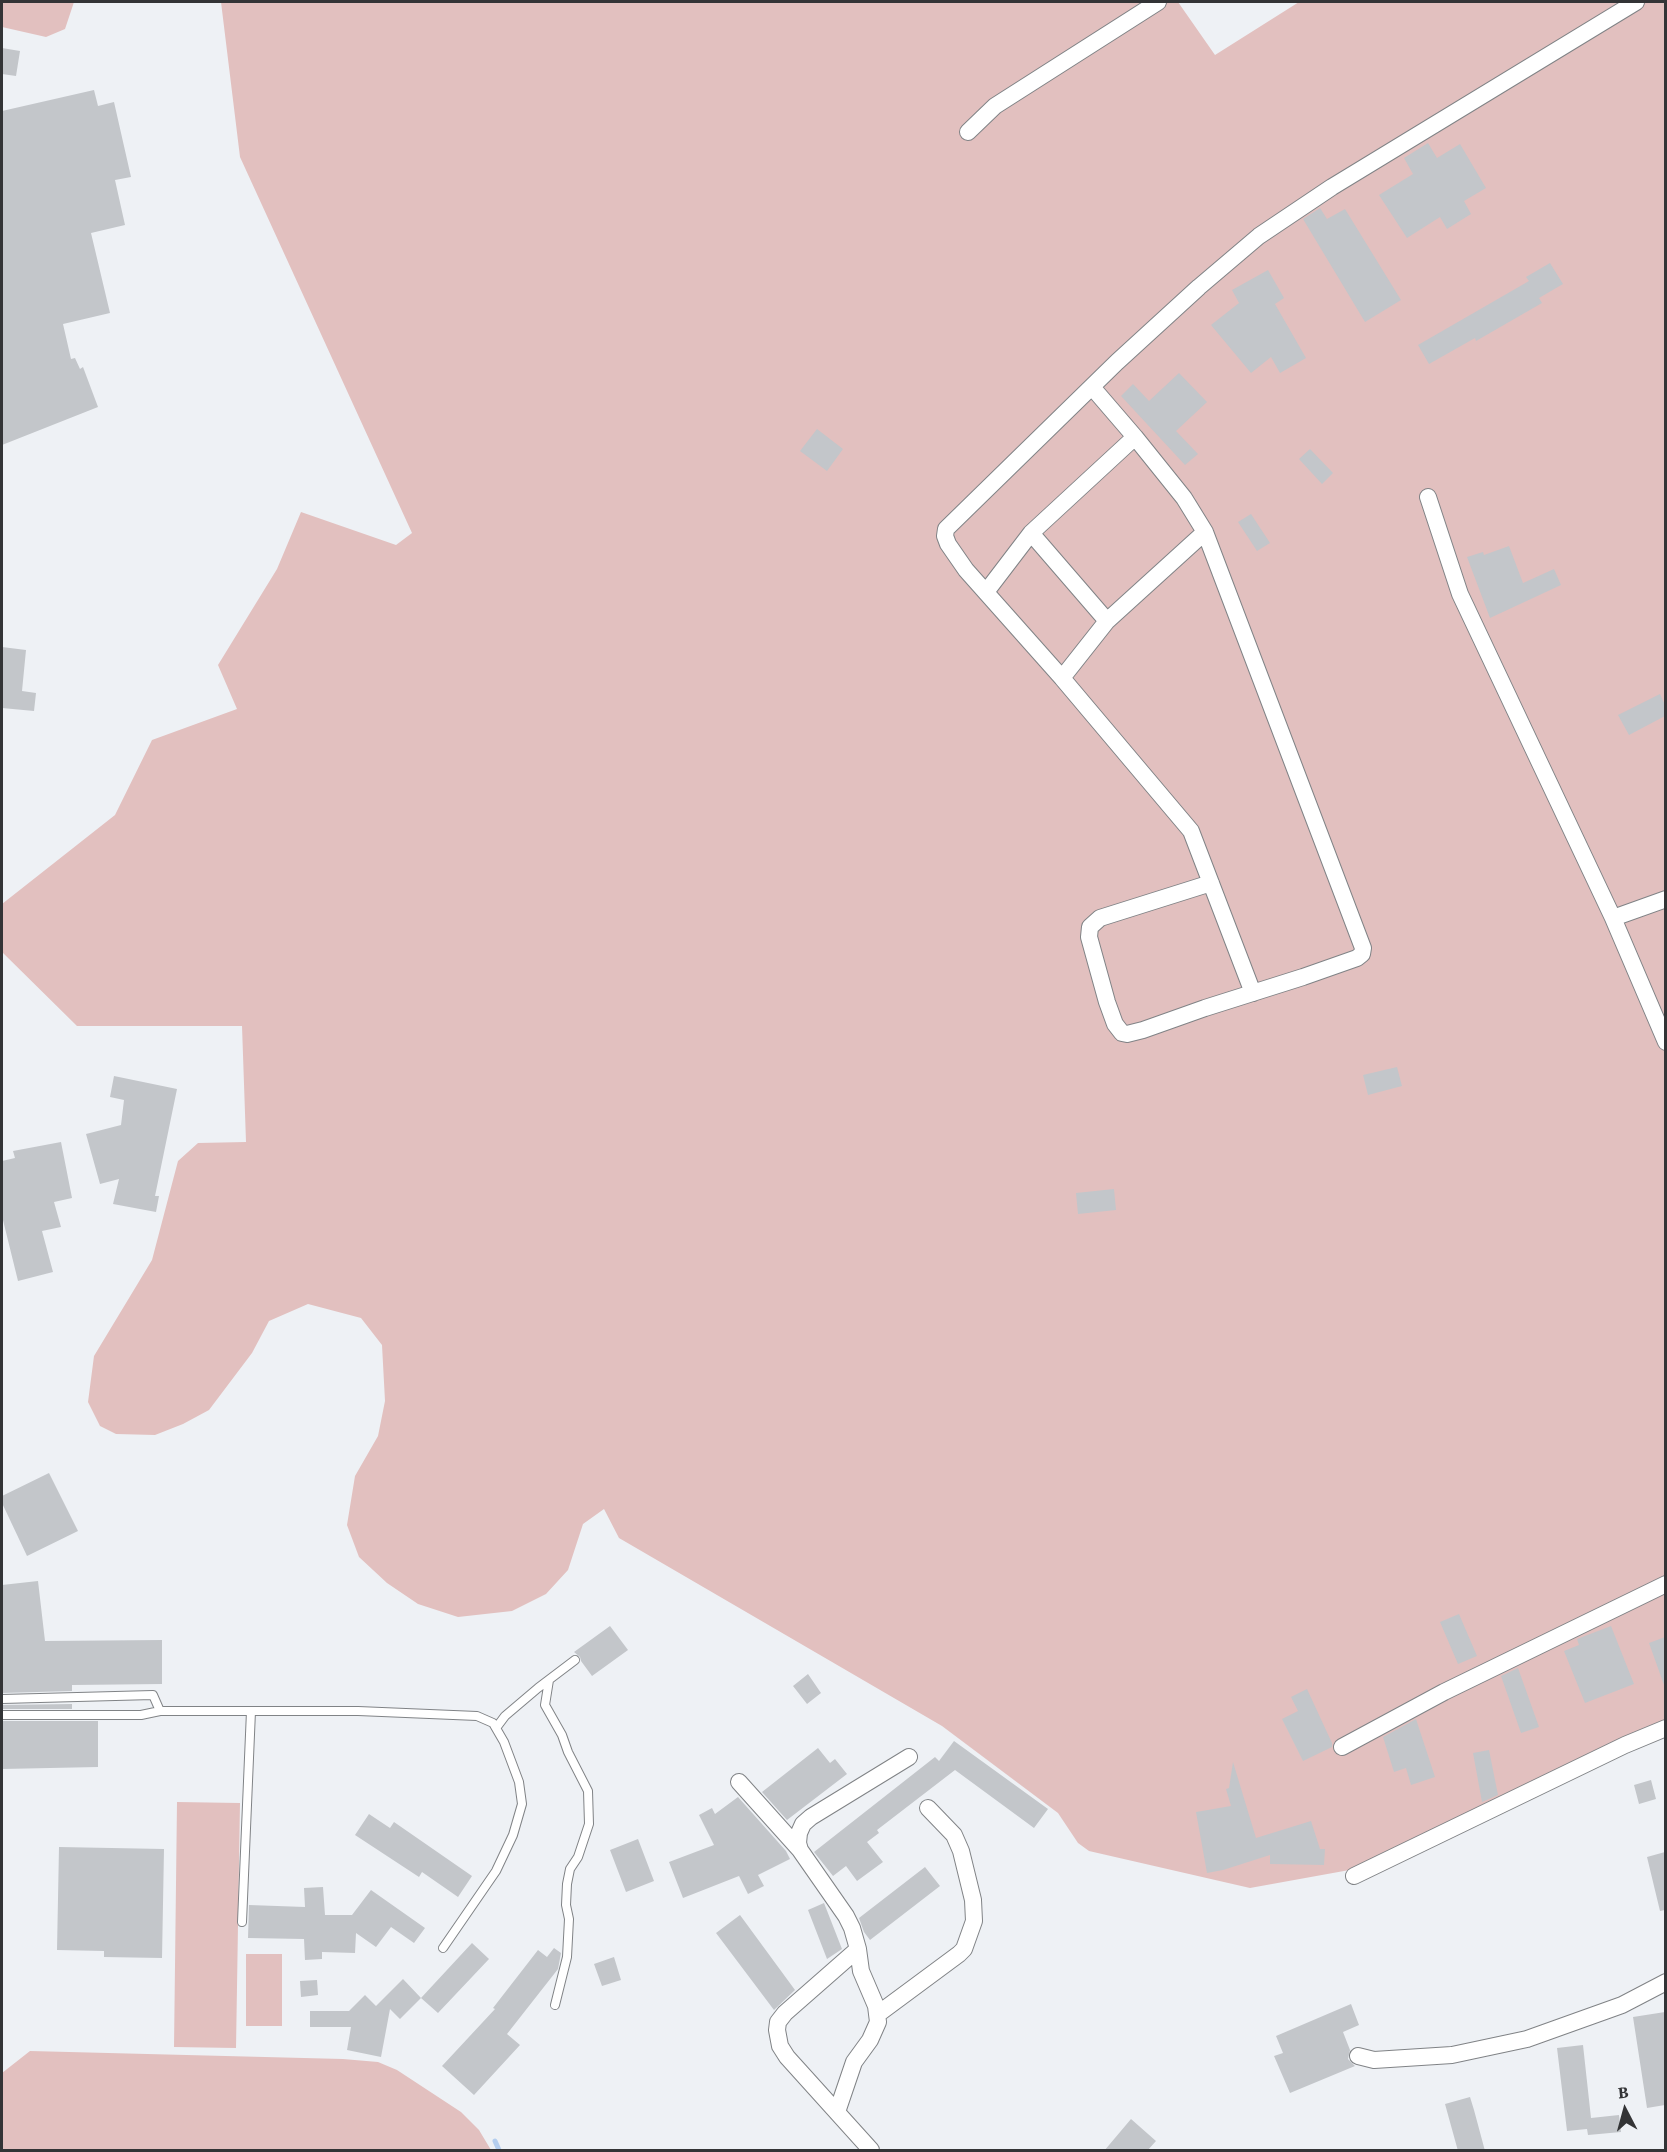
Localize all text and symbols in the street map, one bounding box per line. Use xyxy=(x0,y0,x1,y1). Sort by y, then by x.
north arrow xyxy=(1595,2080,1655,2140)
text: B xyxy=(1617,2081,1629,2104)

